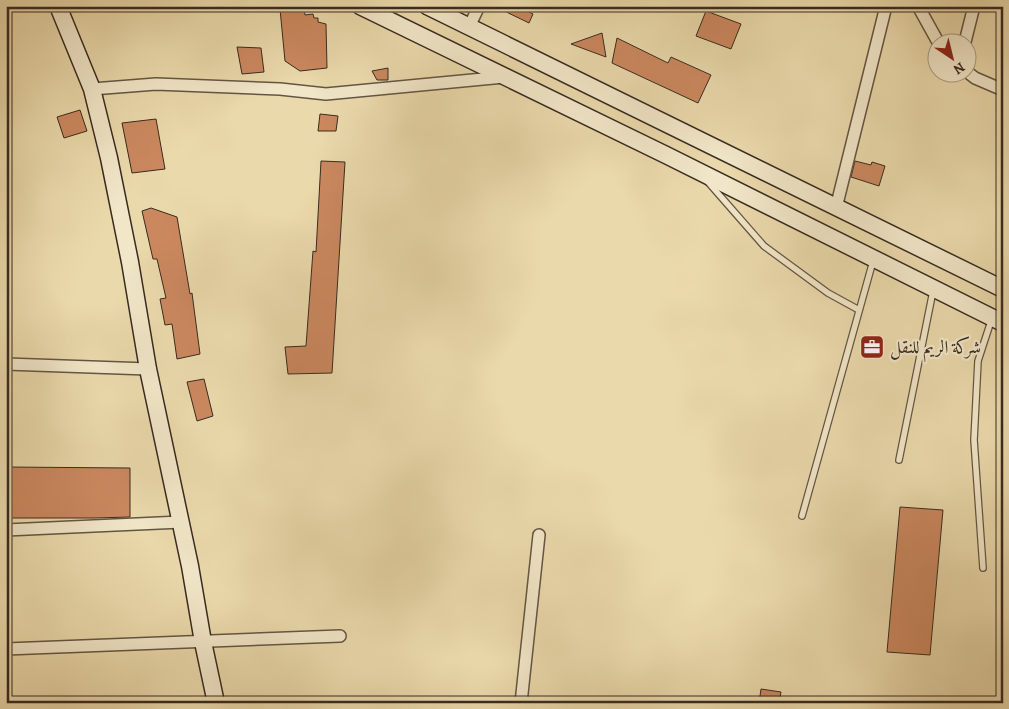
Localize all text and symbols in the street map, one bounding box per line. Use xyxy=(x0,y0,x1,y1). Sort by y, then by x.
north arrow xyxy=(926,32,976,82)
text: N xyxy=(950,58,969,79)
office icon: شركة الريم للنقل xyxy=(859,334,885,360)
place label: شركة الريم للنقل xyxy=(890,335,981,363)

